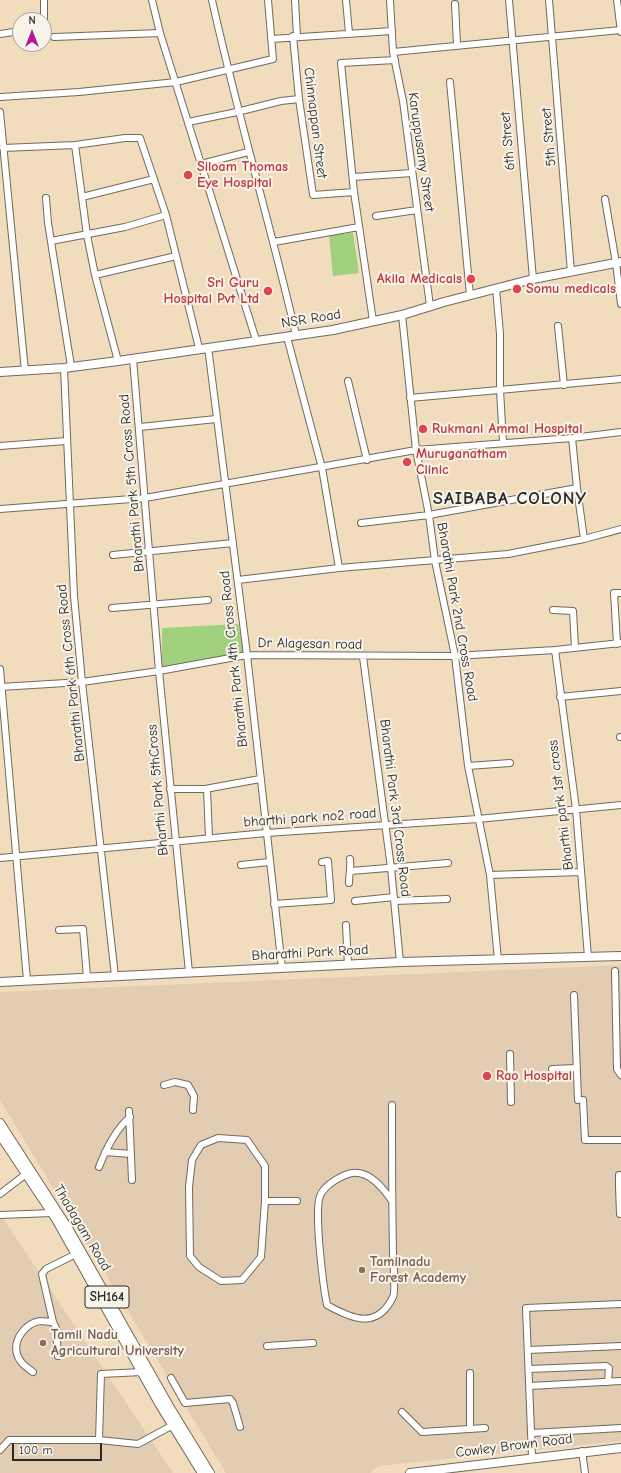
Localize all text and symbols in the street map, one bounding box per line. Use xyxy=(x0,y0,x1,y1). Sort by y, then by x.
north arrow xyxy=(12,12,52,52)
text: N xyxy=(28,14,36,27)
street label: Chinnappan Street xyxy=(300,67,330,179)
street label: Karuppusamy Street xyxy=(404,91,438,213)
street label: 5th Street xyxy=(538,107,560,167)
street label: 6th Street xyxy=(497,111,519,171)
place label: Siloam Thomas Eye Hospital xyxy=(197,159,288,192)
marker: Siloam Thomas Eye Hospital xyxy=(182,169,194,181)
place label: Akila Medicals xyxy=(377,271,462,287)
marker: Akila Medicals xyxy=(465,273,477,285)
place label: Sri Guru Hospital Pvt Ltd xyxy=(163,275,259,308)
place label: Somu medicals xyxy=(526,281,616,297)
marker: Somu medicals xyxy=(511,283,523,295)
marker: Sri Guru Hospital Pvt Ltd xyxy=(262,285,274,297)
street label: NSR Road xyxy=(280,306,342,332)
street label: Bharathi Park 5th Cross Road xyxy=(116,393,148,573)
place label: Rukmani Ammal Hospital xyxy=(432,421,582,437)
marker: Rukmani Ammal Hospital xyxy=(417,423,429,435)
place label: Muruganatham Clinic xyxy=(416,446,507,478)
marker: Muruganatham Clinic xyxy=(401,456,413,468)
district label: SAIBABA COLONY xyxy=(433,488,587,510)
street label: Bharathi Park 2nd Cross Road xyxy=(433,521,481,703)
street label: Bharathi Park 4th Cross Road xyxy=(216,570,252,748)
street label: Bharathi Park 6th Cross Road xyxy=(53,583,89,763)
street label: Dr Alagesan road xyxy=(258,635,362,653)
street label: Bharathi Park 3rd Cross Road xyxy=(376,718,414,898)
street label: Bharthi Park 5thCross xyxy=(144,724,172,856)
street label: Bharthi park 1st cross xyxy=(545,739,577,871)
street label: bharthi park no2 road xyxy=(243,805,377,831)
street label: Bharathi Park Road xyxy=(251,942,369,964)
place label: Rao Hospital xyxy=(496,1068,572,1084)
marker: Rao Hospital xyxy=(481,1070,493,1082)
street label: Thadagam Road xyxy=(50,1182,114,1274)
place label: Tamilnadu Forest Academy xyxy=(370,1254,466,1286)
marker: Tamilnadu Forest Academy xyxy=(357,1265,367,1275)
road number: SH164 xyxy=(85,1286,129,1308)
place label: Tamil Nadu Agricultural University xyxy=(51,1327,184,1360)
marker: Tamil Nadu Agricultural University xyxy=(38,1338,48,1348)
street label: Cowley Brown Road xyxy=(455,1430,573,1462)
scale bar xyxy=(14,1435,104,1461)
text: 100 m xyxy=(19,1443,52,1457)

